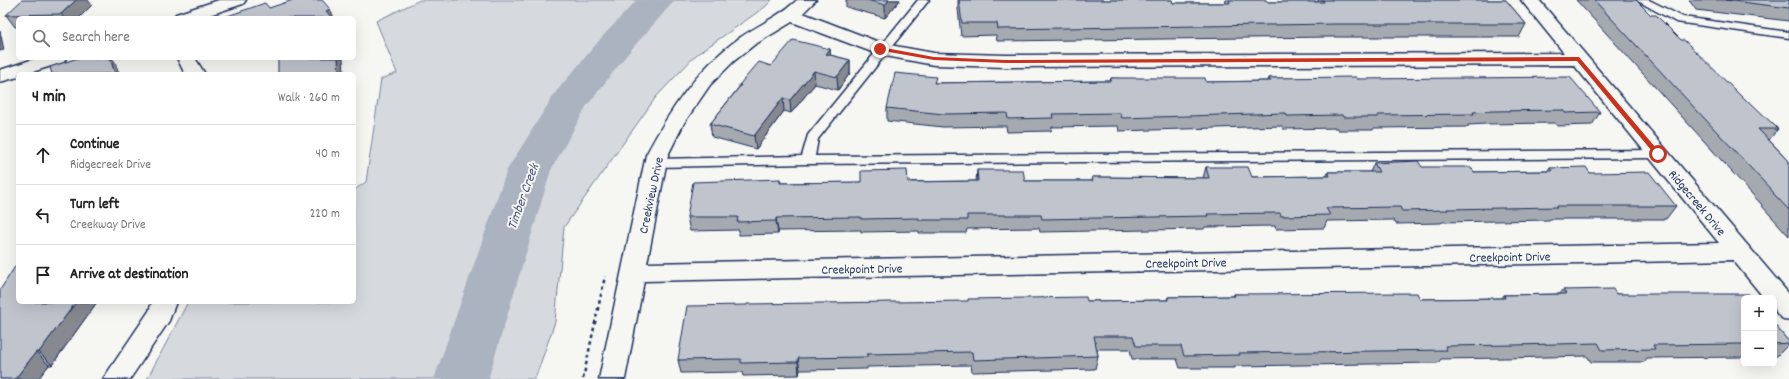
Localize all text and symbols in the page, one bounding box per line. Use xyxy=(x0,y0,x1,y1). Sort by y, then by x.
search box xyxy=(16,16,356,60)
icon: search xyxy=(30,27,52,49)
text: Search here xyxy=(62,27,130,49)
route end xyxy=(871,40,889,58)
text: 4 min xyxy=(32,86,66,110)
text: Walk · 260 m xyxy=(278,89,340,108)
text: Continue xyxy=(70,134,119,156)
icon: ahead xyxy=(32,144,54,166)
text: 40 m xyxy=(316,145,340,164)
route start xyxy=(1649,145,1667,163)
street label: Creekview Drive xyxy=(635,155,670,236)
text: Ridgecreek Drive xyxy=(70,156,151,175)
water label: Timber Creek xyxy=(503,160,545,232)
street label: Ridgecreek Drive xyxy=(1663,166,1730,241)
text: Turn left xyxy=(70,194,119,216)
icon: left xyxy=(32,204,54,226)
text: 220 m xyxy=(310,205,340,224)
text: Creekway Drive xyxy=(70,216,146,235)
street label: Creekpoint Drive xyxy=(1469,248,1551,269)
street label: Creekpoint Drive xyxy=(1145,254,1227,275)
street label: Creekpoint Drive xyxy=(821,260,903,281)
icon: arrive xyxy=(32,264,54,286)
text: Arrive at destination xyxy=(70,264,188,286)
map controls xyxy=(1741,295,1777,367)
button: + xyxy=(1741,295,1777,331)
button: − xyxy=(1741,331,1777,367)

